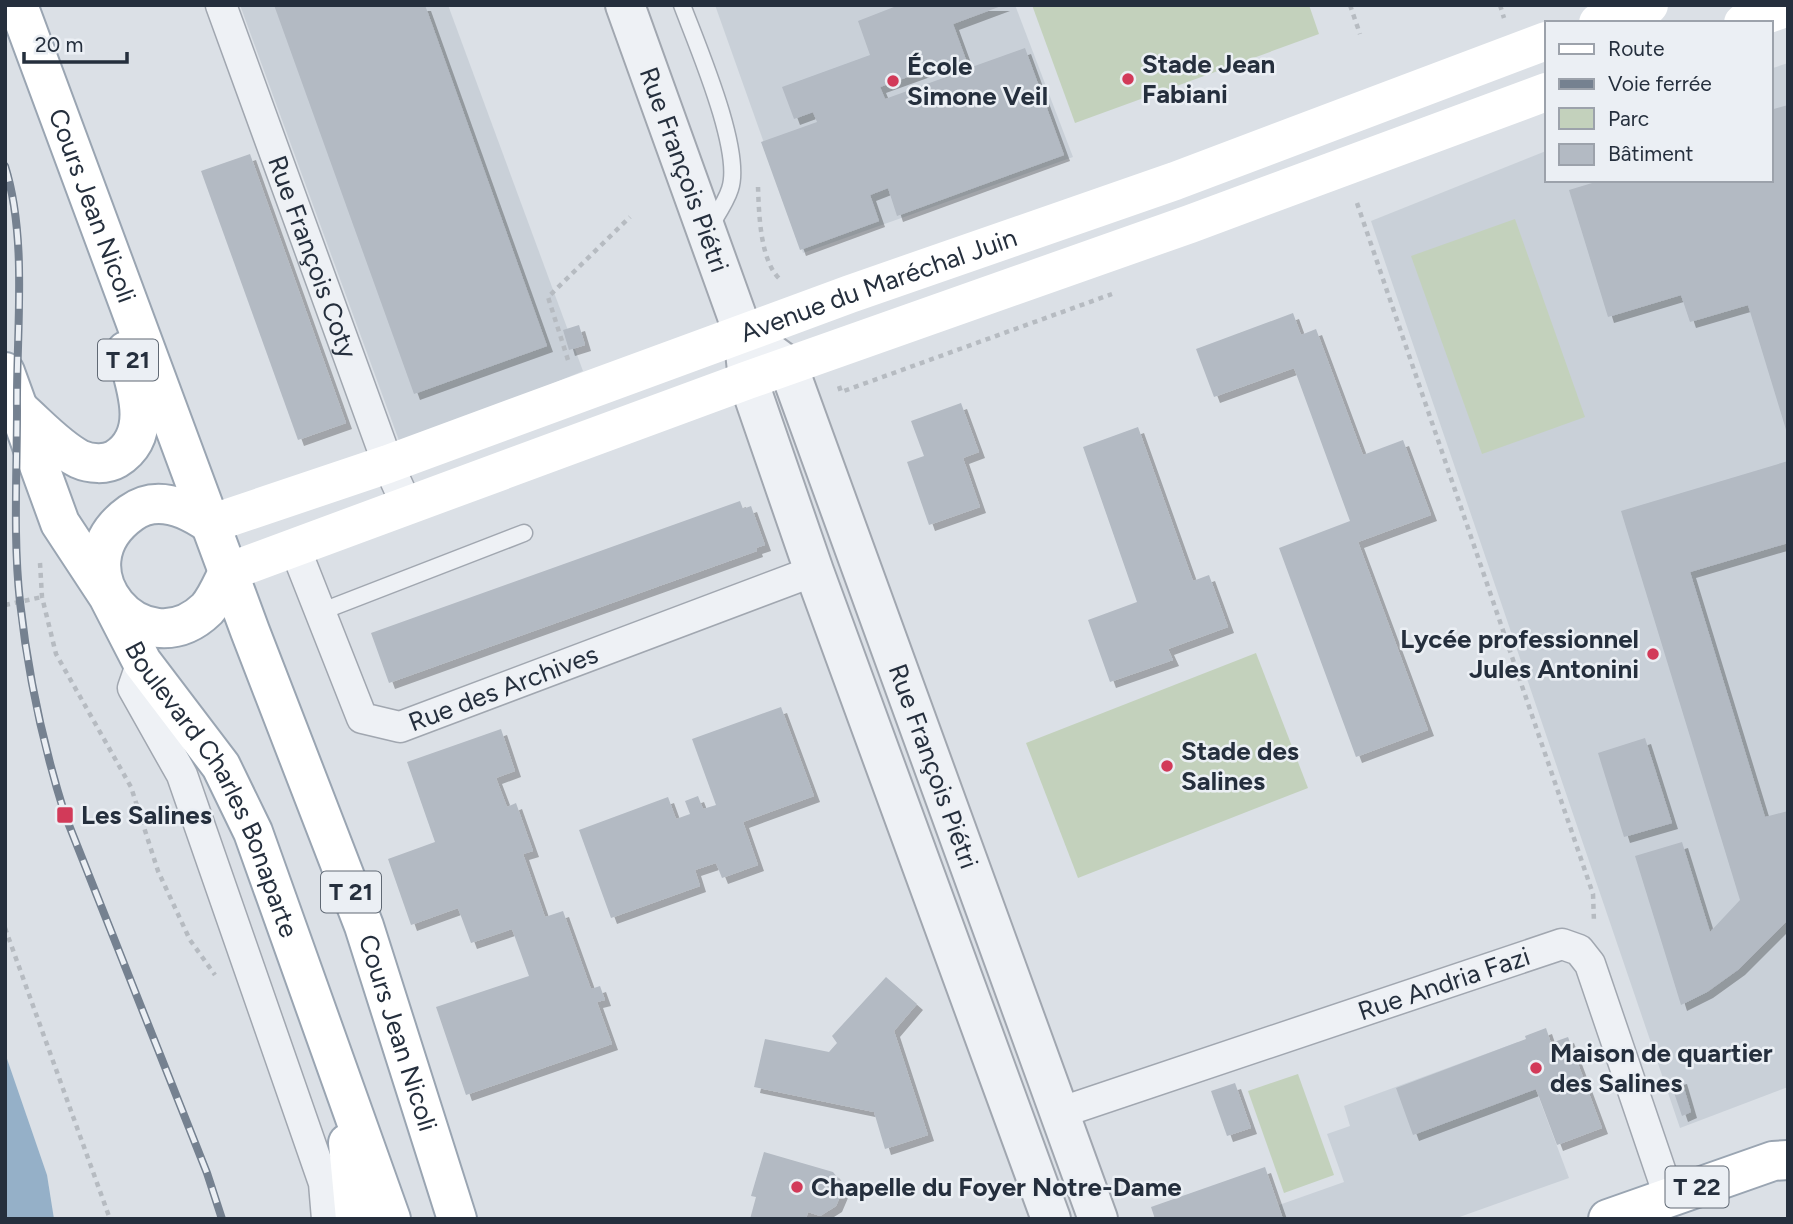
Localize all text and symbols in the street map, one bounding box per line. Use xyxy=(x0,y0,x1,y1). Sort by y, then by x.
scale bar xyxy=(24,21,128,65)
legend xyxy=(1545,21,1772,182)
text: 20 m xyxy=(35,32,83,57)
text: Route xyxy=(1608,36,1664,61)
place label: Stade Jean Fabiani xyxy=(1142,48,1275,110)
place label: École Simone Veil xyxy=(907,50,1048,112)
street label: Rue François Piétri xyxy=(633,63,736,277)
marker: Stade Jean Fabiani xyxy=(1120,71,1136,87)
text: Voie ferrée xyxy=(1608,71,1712,96)
marker: École Simone Veil xyxy=(885,73,901,89)
street label: Cours Jean Nicoli xyxy=(42,104,143,307)
text: Parc xyxy=(1608,106,1649,131)
text: Bâtiment xyxy=(1608,141,1693,166)
street label: Rue François Coty xyxy=(261,151,364,363)
street label: Avenue du Maréchal Juin xyxy=(736,221,1021,349)
road number: T 21 xyxy=(98,340,158,380)
place label: Lycée professionnel Jules Antonini xyxy=(1400,623,1639,685)
street label: Boulevard Charles Bonaparte xyxy=(118,636,305,942)
street label: Rue des Archives xyxy=(404,638,602,738)
marker: Lycée professionnel Jules Antonini xyxy=(1645,646,1661,662)
street label: Rue François Piétri xyxy=(882,659,985,873)
place label: Stade des Salines xyxy=(1181,735,1299,797)
marker: Stade des Salines xyxy=(1159,758,1175,774)
place label: Les Salines xyxy=(81,799,212,831)
marker: Les Salines xyxy=(55,805,75,825)
road number: T 21 xyxy=(321,872,381,912)
street label: Cours Jean Nicoli xyxy=(352,931,444,1135)
street label: Rue Andria Fazi xyxy=(1354,940,1534,1027)
place label: Maison de quartier des Salines xyxy=(1550,1037,1773,1099)
marker: Maison de quartier des Salines xyxy=(1528,1060,1544,1076)
road number: T 22 xyxy=(1666,1167,1728,1208)
place label: Chapelle du Foyer Notre-Dame xyxy=(811,1171,1182,1203)
marker: Chapelle du Foyer Notre-Dame xyxy=(789,1179,805,1195)

